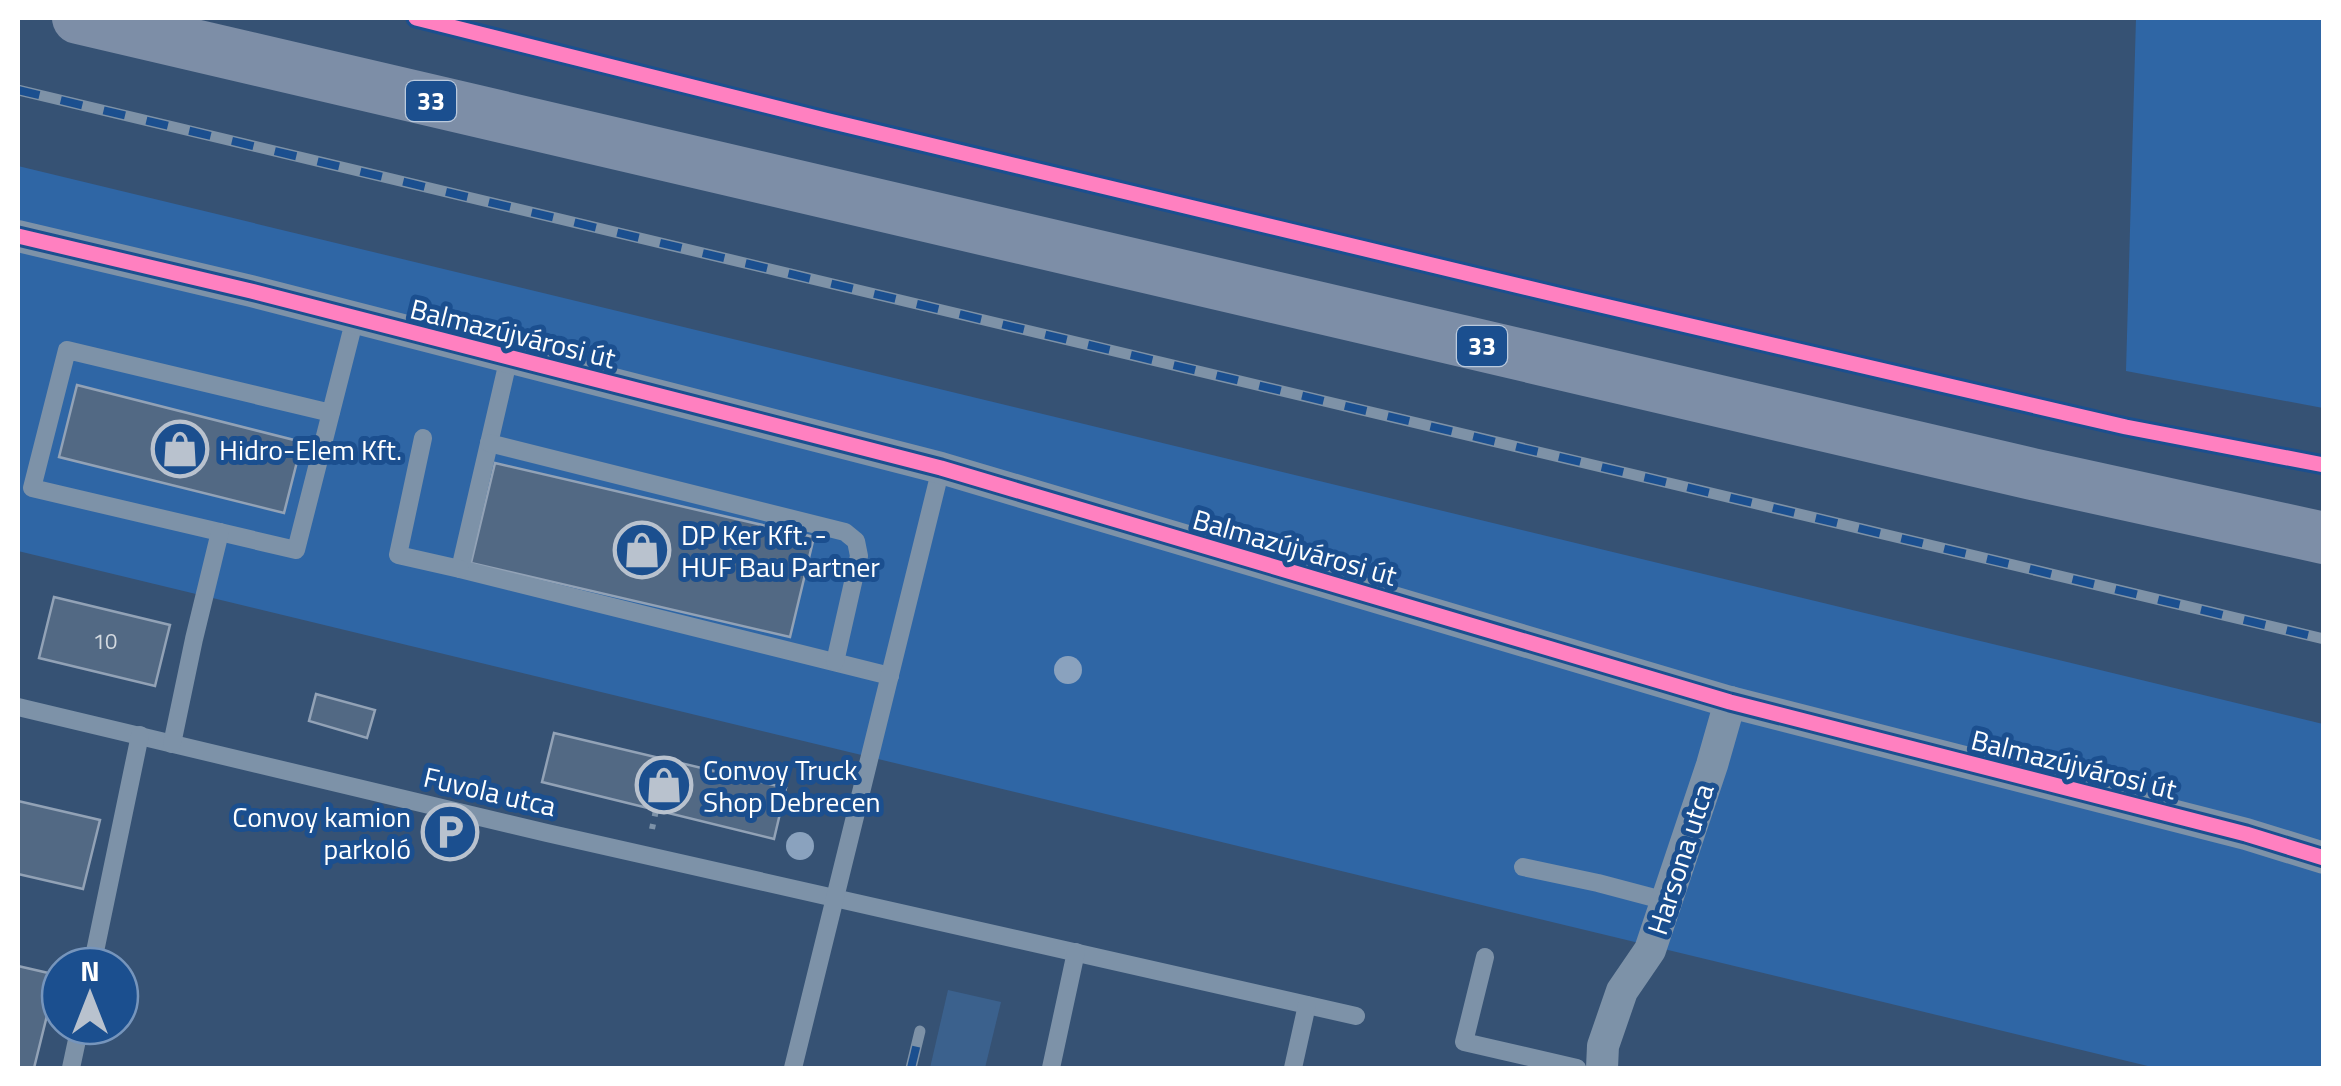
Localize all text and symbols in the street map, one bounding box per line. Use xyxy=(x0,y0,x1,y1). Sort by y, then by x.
road number: 33 xyxy=(406,81,456,121)
street label: Balmazújvárosi út xyxy=(406,287,620,379)
road number: 33 xyxy=(1457,326,1507,366)
shop icon: Hidro-Elem Kft. xyxy=(150,419,210,479)
place label: Hidro-Elem Kft. xyxy=(219,428,402,471)
street label: Balmazújvárosi út xyxy=(1188,497,1402,597)
place label: DP Ker Kft. - HUF Bau Partner xyxy=(681,513,880,588)
shop icon: DP Ker Kft. - HUF Bau Partner xyxy=(612,520,672,580)
house number: 10 xyxy=(93,624,117,658)
street label: Balmazújvárosi út xyxy=(1967,718,2181,810)
place label: Convoy Truck Shop Debrecen xyxy=(703,748,881,823)
street label: Fuvola utca xyxy=(420,755,560,827)
shop icon: Convoy Truck Shop Debrecen xyxy=(634,755,694,815)
street label: Harsona utca xyxy=(1635,778,1725,940)
place label: Convoy kamion parkoló xyxy=(232,795,411,870)
parking icon: Convoy kamion parkoló xyxy=(420,802,480,862)
north arrow xyxy=(40,946,140,1046)
text: N xyxy=(80,949,100,992)

